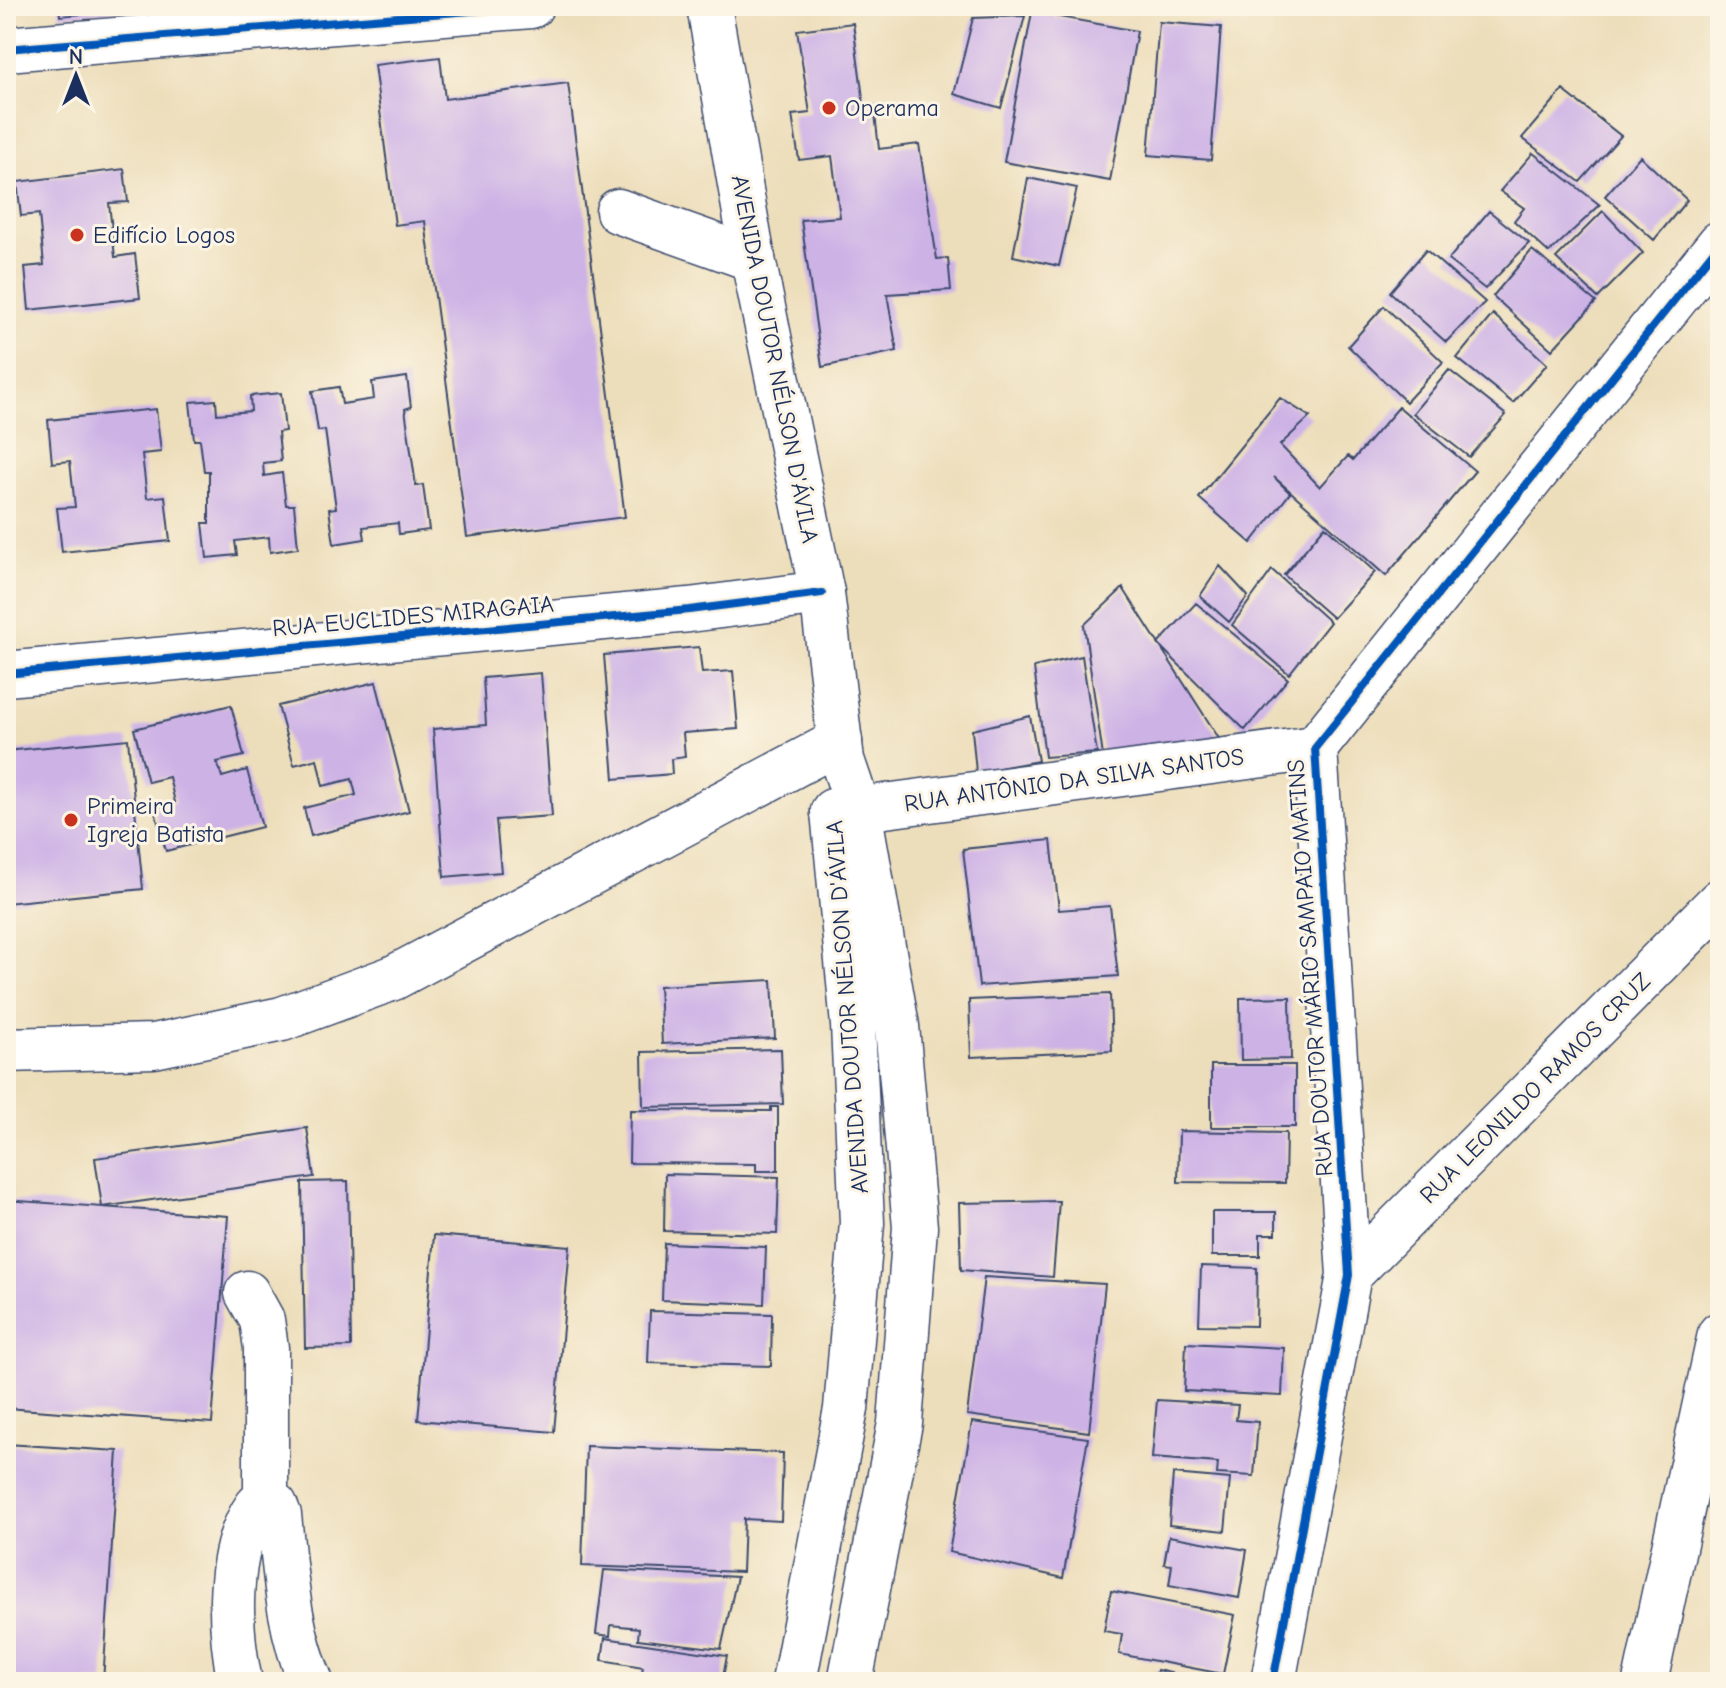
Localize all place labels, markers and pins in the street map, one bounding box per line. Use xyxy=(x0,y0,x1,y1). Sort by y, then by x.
place label: Operama xyxy=(845,94,939,122)
marker: Operama xyxy=(820,99,838,117)
place label: Edifício Logos xyxy=(93,221,235,249)
marker: Edifício Logos xyxy=(68,226,86,244)
place label: Primeira Igreja Batista xyxy=(87,792,224,848)
marker: Primeira Igreja Batista xyxy=(62,811,80,829)

